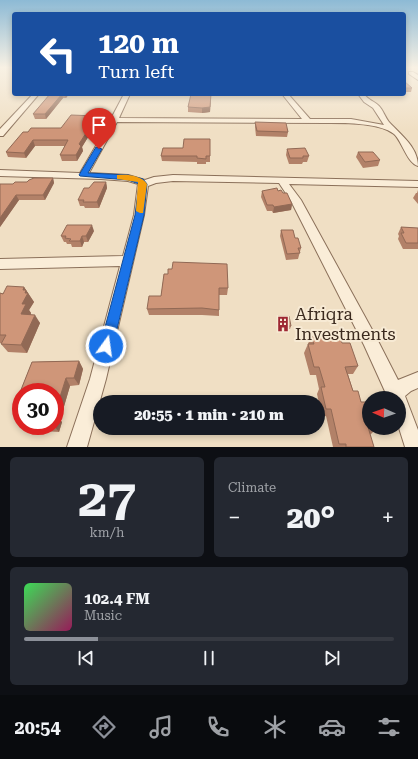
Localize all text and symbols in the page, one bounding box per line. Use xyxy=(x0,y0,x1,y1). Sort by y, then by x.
text: 120 m xyxy=(98,27,179,60)
icon: left xyxy=(32,28,84,80)
text: Turn left xyxy=(98,61,174,82)
pin xyxy=(82,108,116,149)
icon: arrive xyxy=(88,114,110,136)
place label: Afriqra Investments xyxy=(295,304,396,344)
building icon: Afriqra Investments xyxy=(274,315,292,333)
position arrow xyxy=(85,325,127,367)
speed limit sign: 30 xyxy=(12,383,64,435)
north arrow xyxy=(362,391,406,435)
map controls xyxy=(362,391,406,435)
text: 20:55 · 1 min · 210 m xyxy=(134,406,284,424)
text: 27 xyxy=(78,468,136,529)
text: Climate xyxy=(228,480,276,495)
text: 20° xyxy=(287,500,335,535)
text: − xyxy=(228,505,240,530)
text: + xyxy=(382,505,394,530)
text: km/h xyxy=(90,525,124,540)
text: 102.4 FM xyxy=(84,590,150,608)
text: Music xyxy=(84,608,122,623)
icon: previous xyxy=(75,647,97,669)
icon: pause xyxy=(198,647,220,669)
icon: next xyxy=(321,647,343,669)
icon: directions xyxy=(90,713,118,741)
icon: music xyxy=(147,713,175,741)
icon: phone xyxy=(204,713,232,741)
icon: climate xyxy=(261,713,289,741)
icon: car xyxy=(318,713,346,741)
icon: filters xyxy=(375,713,403,741)
text: 20:54 xyxy=(15,717,61,738)

